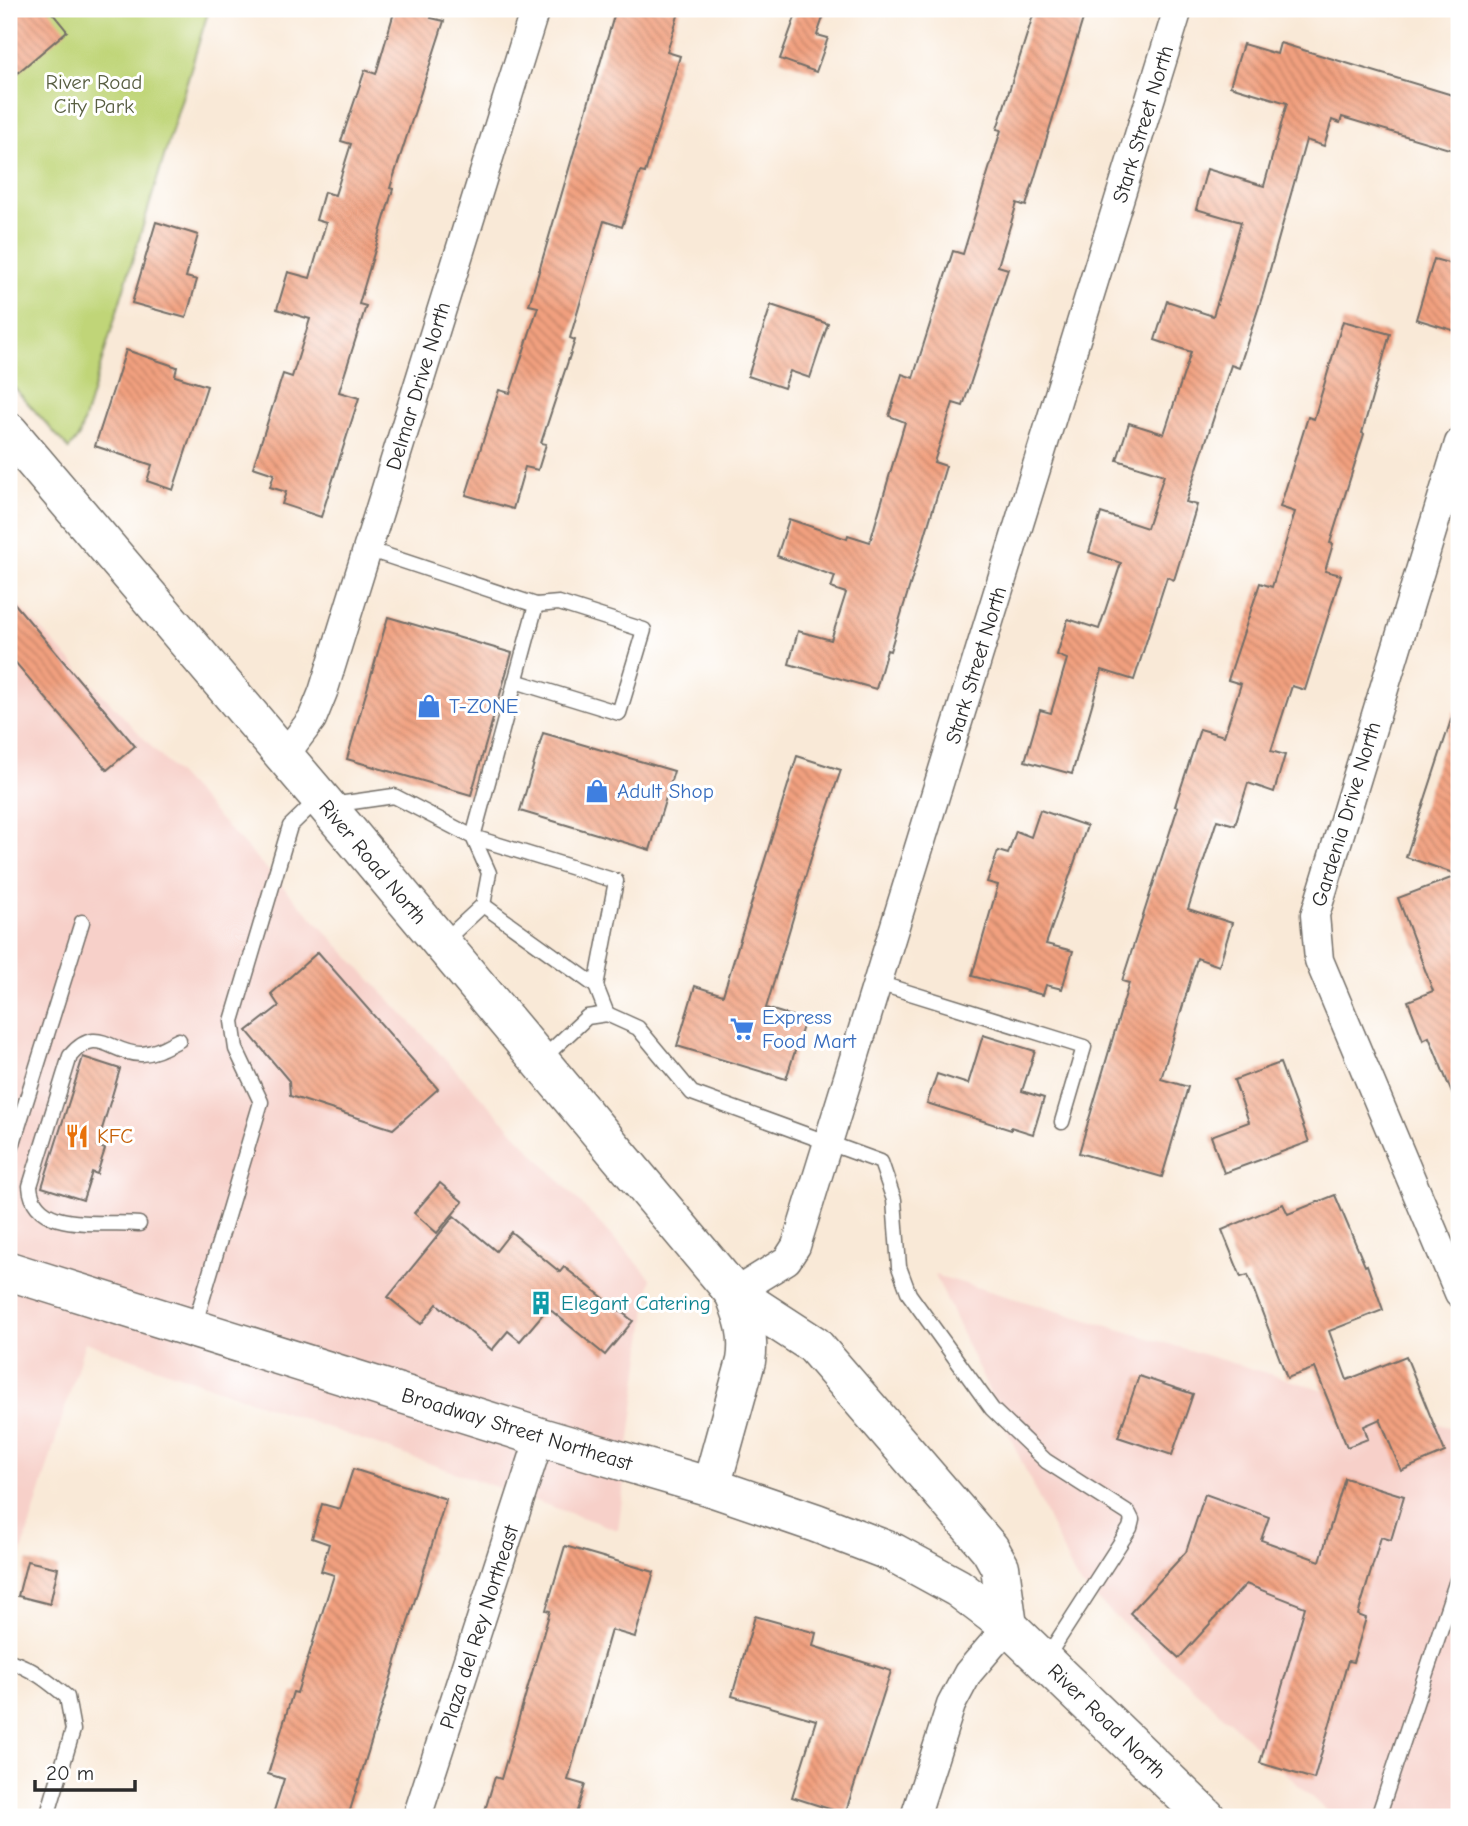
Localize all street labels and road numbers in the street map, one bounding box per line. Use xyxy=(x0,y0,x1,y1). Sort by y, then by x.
street label: Stark Street North xyxy=(1108,42,1178,206)
street label: Delmar Drive North xyxy=(381,299,455,473)
street label: Stark Street North xyxy=(941,583,1011,747)
street label: Gardenia Drive North xyxy=(1306,719,1386,909)
street label: River Road North xyxy=(314,795,432,929)
street label: Broadway Street Northeast xyxy=(399,1382,636,1476)
street label: Plaza del Rey Northeast xyxy=(435,1521,524,1732)
street label: River Road North xyxy=(1043,1659,1171,1783)

